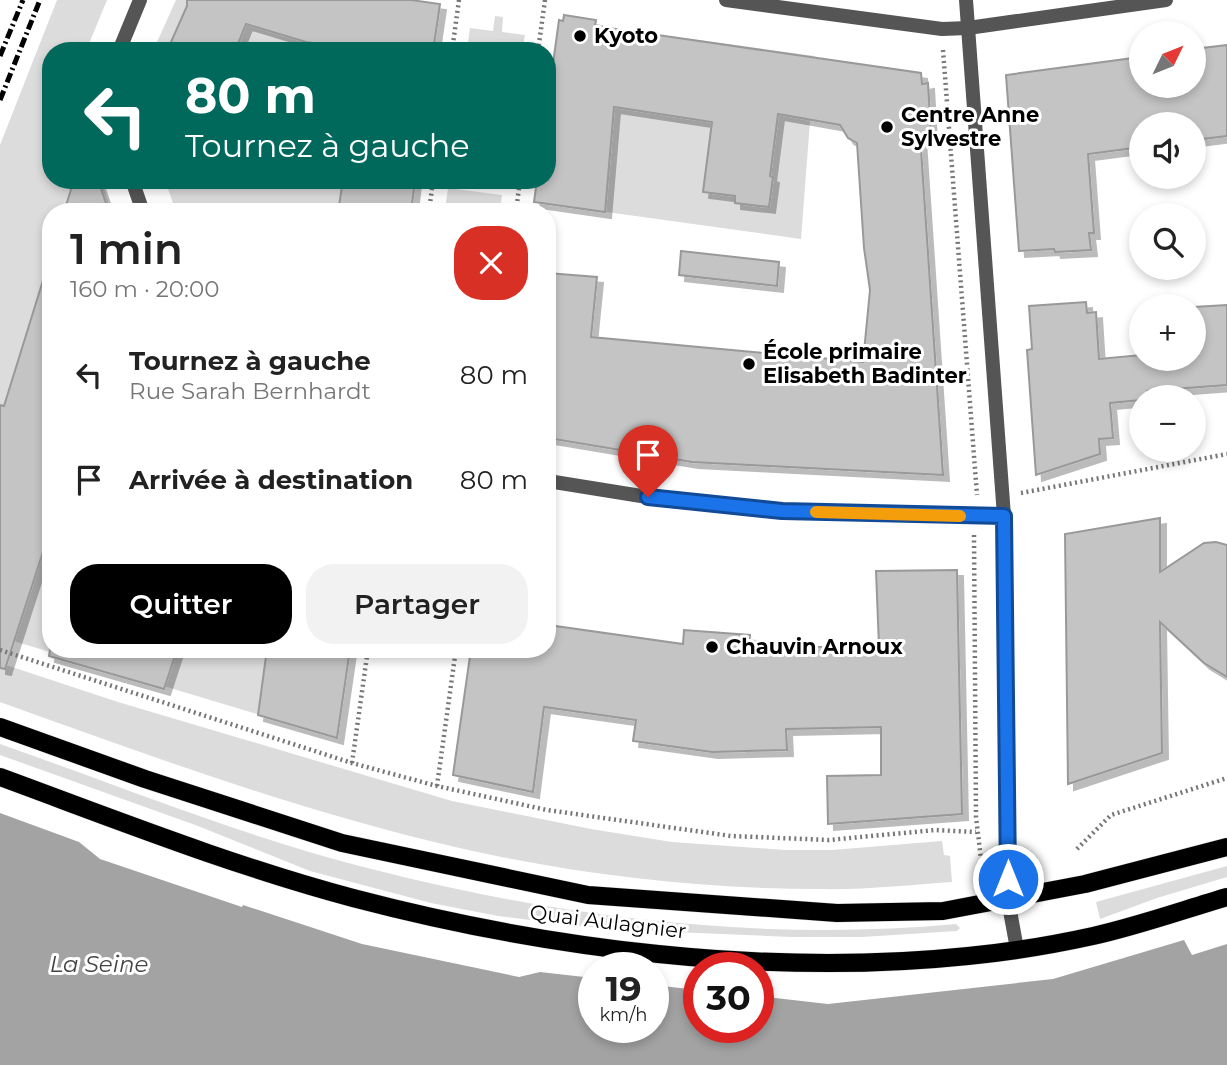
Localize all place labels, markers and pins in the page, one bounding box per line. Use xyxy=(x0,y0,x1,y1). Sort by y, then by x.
place label: Kyoto xyxy=(594,23,658,48)
marker: Kyoto xyxy=(572,28,588,44)
place label: Centre Anne Sylvestre xyxy=(901,102,1039,151)
marker: Centre Anne Sylvestre xyxy=(879,119,895,135)
place label: École primaire Elisabeth Badinter xyxy=(763,339,967,388)
marker: École primaire Elisabeth Badinter xyxy=(741,356,757,372)
pin xyxy=(618,425,678,497)
place label: Chauvin Arnoux xyxy=(726,634,903,659)
marker: Chauvin Arnoux xyxy=(704,639,720,655)

